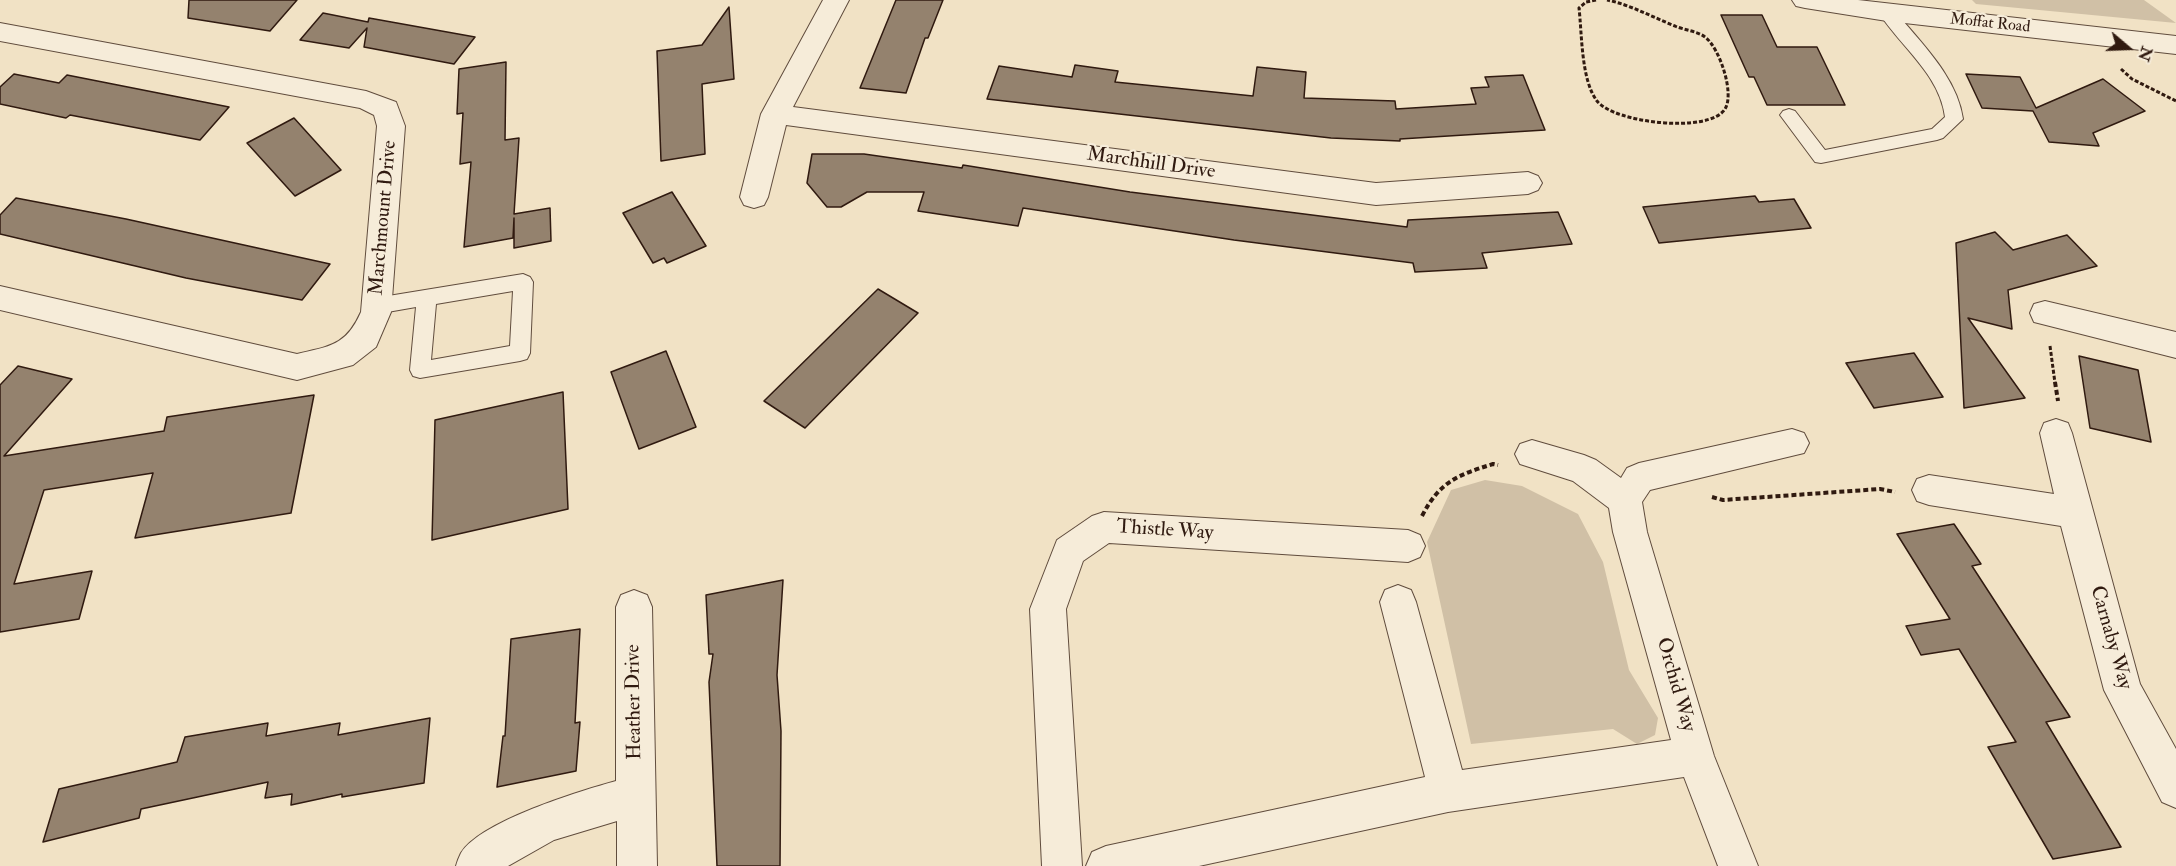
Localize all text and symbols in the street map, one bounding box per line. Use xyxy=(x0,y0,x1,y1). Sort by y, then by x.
street label: Moffat Road xyxy=(1949,10,2031,38)
north arrow xyxy=(2098,18,2158,78)
text: N xyxy=(2133,44,2157,64)
street label: Marchmount Drive xyxy=(365,140,403,296)
street label: Marchhill Drive xyxy=(1085,143,1217,185)
street label: Thistle Way xyxy=(1116,516,1214,546)
street label: Carnaby Way xyxy=(2084,583,2136,693)
street label: Orchid Way xyxy=(1650,635,1700,735)
street label: Heather Drive xyxy=(622,644,648,760)

